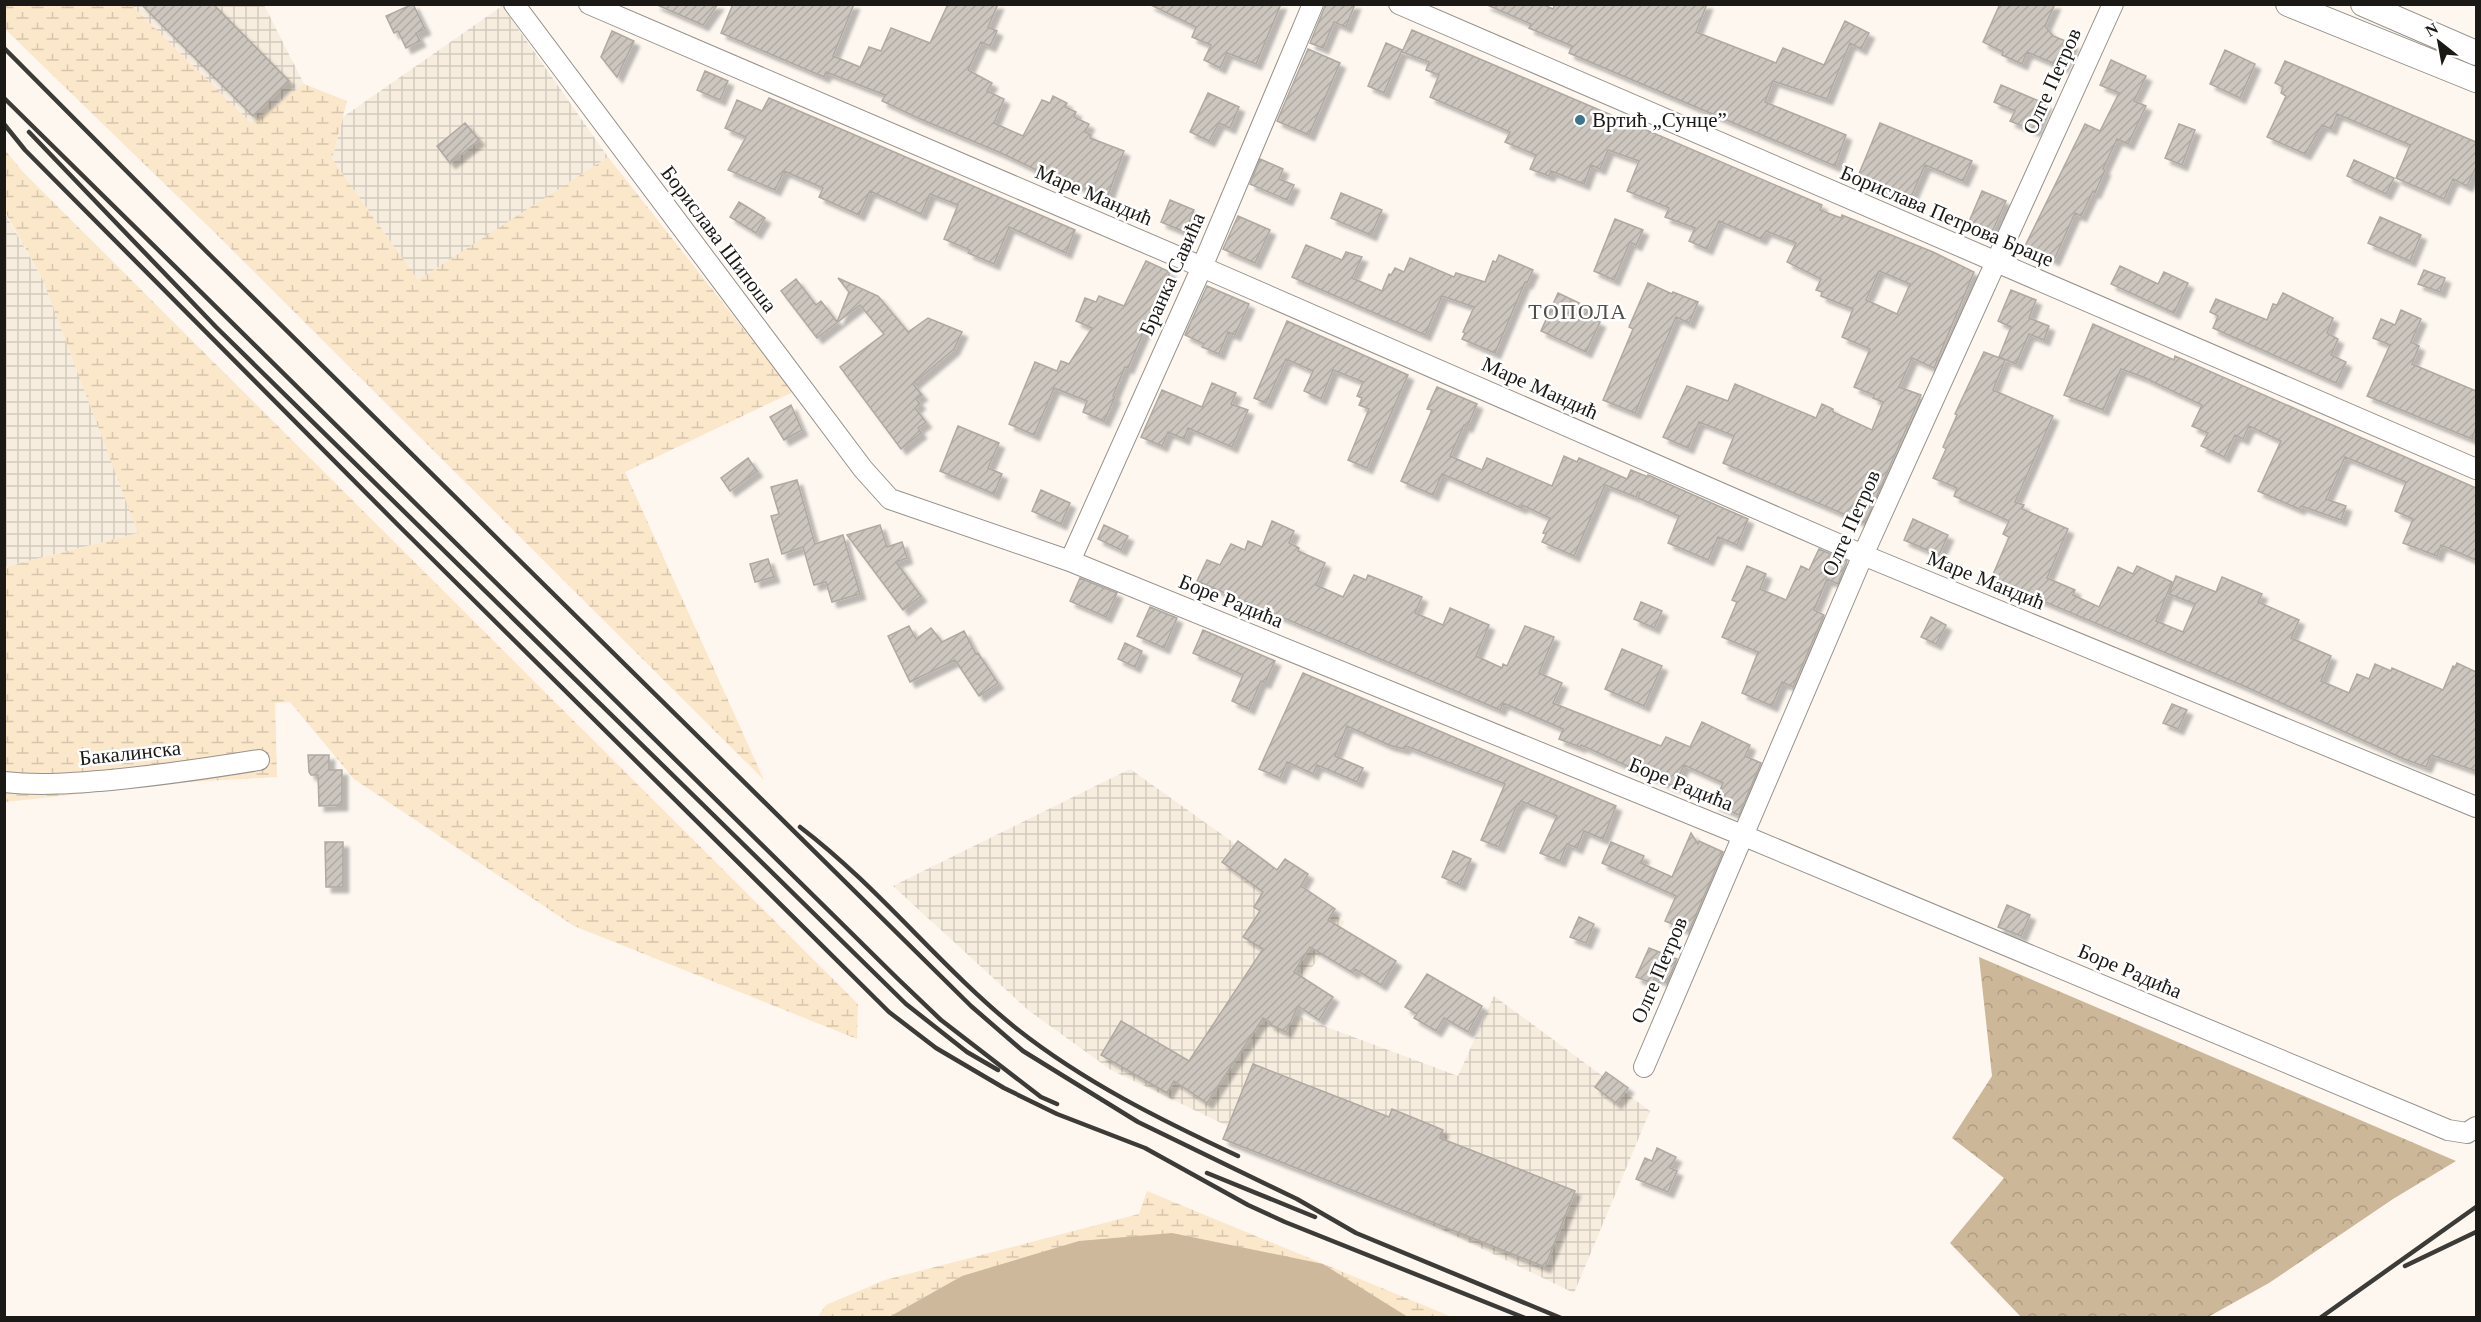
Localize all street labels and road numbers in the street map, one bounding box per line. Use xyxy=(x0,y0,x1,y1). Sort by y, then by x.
street label: Олге Петров xyxy=(2018,24,2086,138)
street label: Маре Мандић xyxy=(1032,160,1157,231)
street label: Борислава Петрова Браце xyxy=(1837,160,2057,272)
street label: Борислава Шипоша xyxy=(656,161,782,318)
street label: Бранка Савића xyxy=(1134,208,1210,339)
street label: Маре Мандић xyxy=(1478,352,1602,425)
street label: Олге Петров xyxy=(1817,466,1885,580)
street label: Маре Мандић xyxy=(1924,546,2049,615)
street label: Боре Радића xyxy=(1175,569,1287,633)
street label: Бакалинска xyxy=(78,736,183,770)
street label: Боре Радића xyxy=(1625,752,1737,816)
street label: Олге Петров xyxy=(1626,913,1692,1027)
street label: Боре Радића xyxy=(2075,938,2186,1004)

